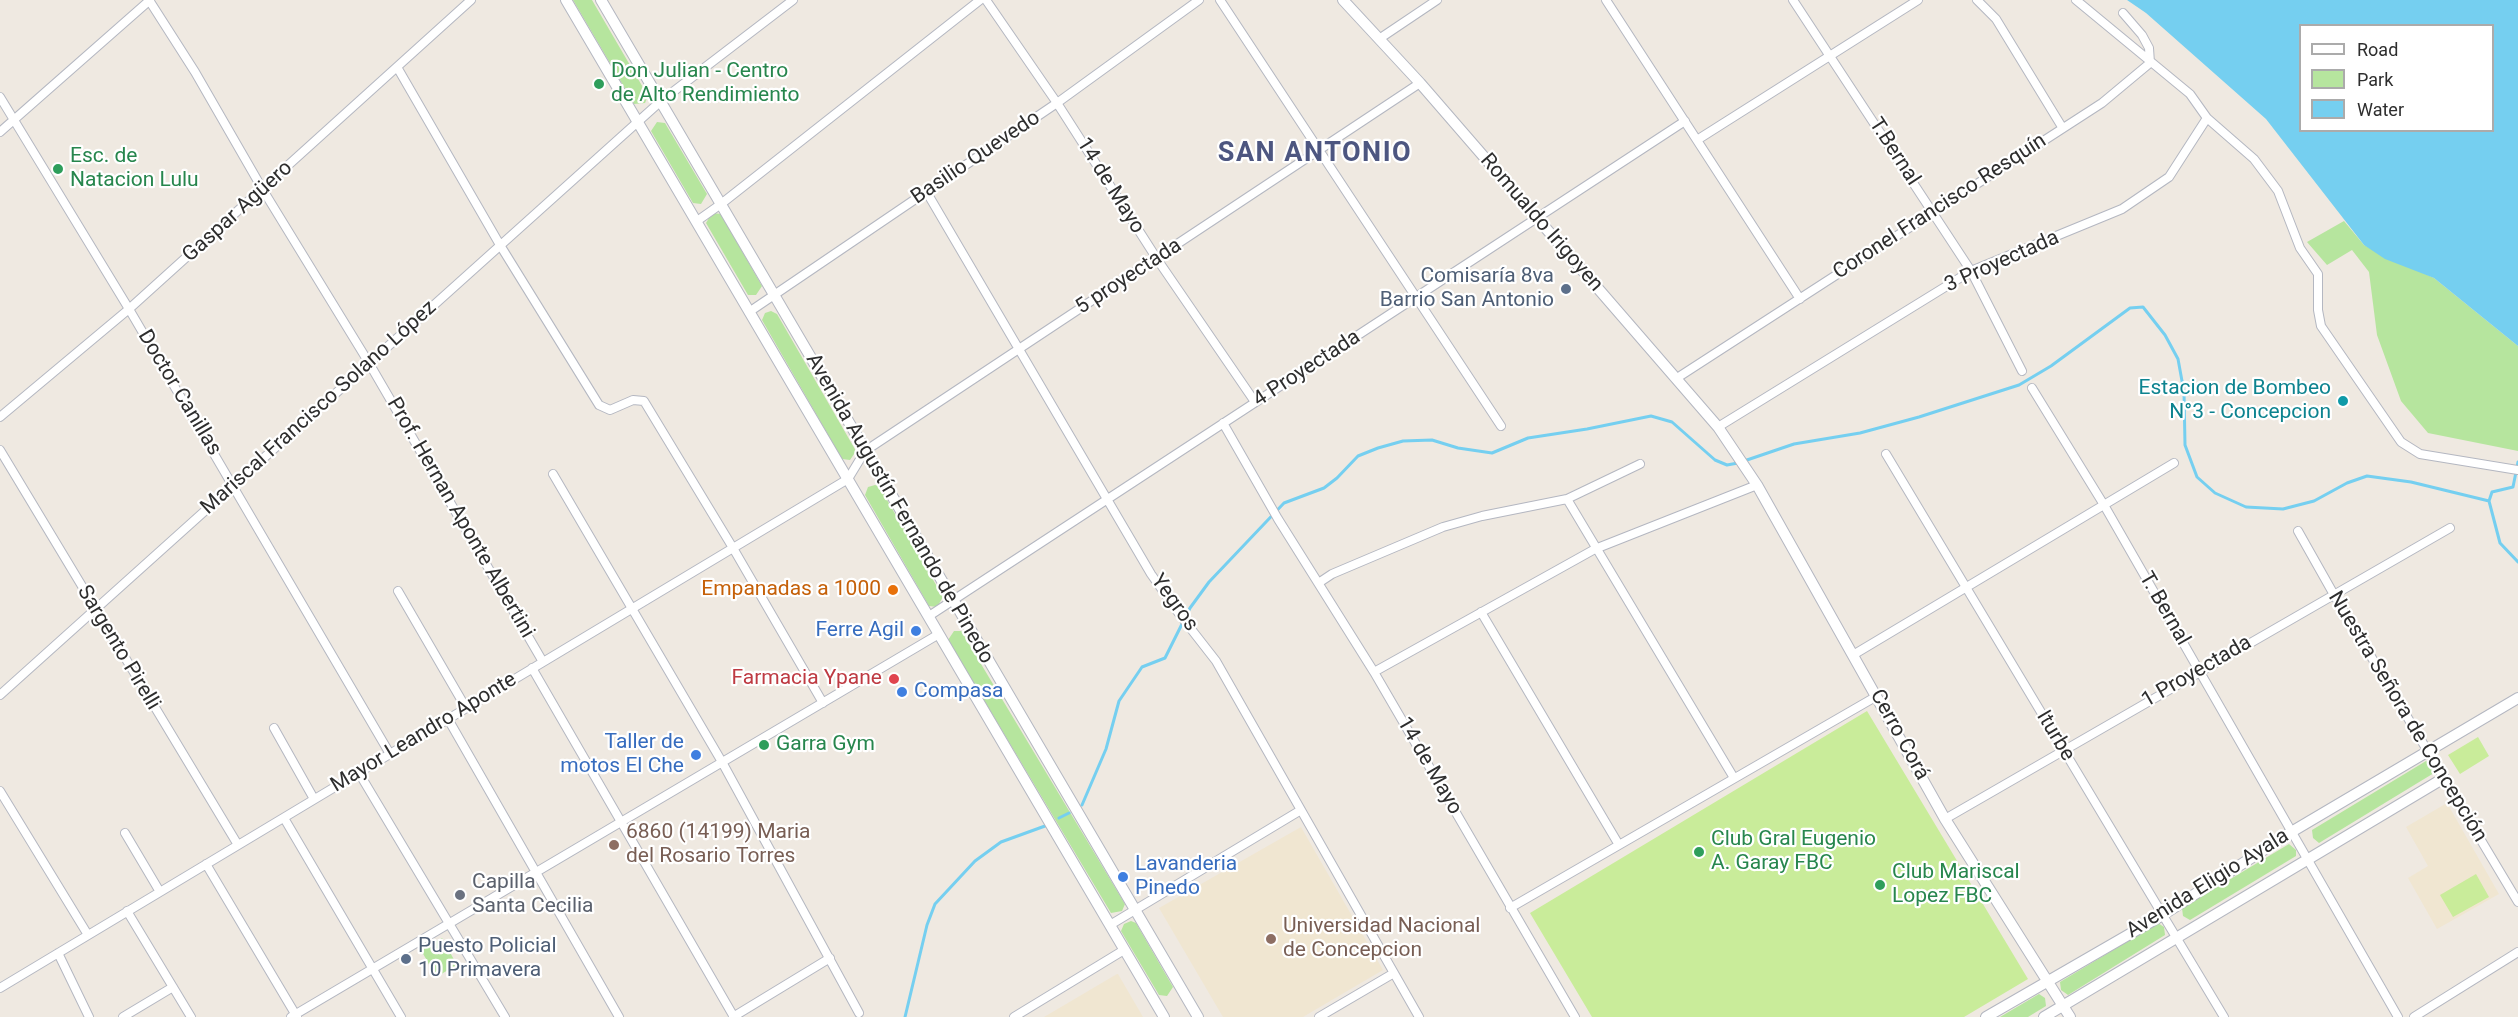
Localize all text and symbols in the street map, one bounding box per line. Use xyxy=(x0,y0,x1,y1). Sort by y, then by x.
legend xyxy=(2299,24,2494,132)
text: Road xyxy=(2357,39,2398,60)
place label: Don Julian - Centro de Alto Rendimiento xyxy=(611,59,799,109)
text: Park xyxy=(2357,69,2393,90)
marker: Don Julian - Centro de Alto Rendimiento xyxy=(592,77,606,91)
text: Water xyxy=(2357,99,2404,120)
street label: Basilio Quevedo xyxy=(907,106,1045,210)
street label: T.Bernal xyxy=(1863,114,1925,190)
street label: Coronel Francisco Resquín xyxy=(1829,129,2051,285)
street label: 14 de Mayo xyxy=(1071,133,1149,239)
district label: SAN ANTONIO xyxy=(1218,138,1412,170)
place label: Esc. de Natacion Lulu xyxy=(70,144,199,194)
street label: Romualdo Irigoyen xyxy=(1474,149,1608,297)
street label: Gaspar Agüero xyxy=(178,156,298,268)
marker: Esc. de Natacion Lulu xyxy=(51,162,65,176)
street label: 3 Proyectada xyxy=(1941,226,2063,298)
street label: 5 proyectada xyxy=(1071,233,1187,321)
place label: Comisaría 8va Barrio San Antonio xyxy=(1380,264,1554,314)
marker: Comisaría 8va Barrio San Antonio xyxy=(1559,282,1573,296)
street label: Mariscal Francisco Solano López xyxy=(196,296,442,520)
street label: 4 Proyectada xyxy=(1249,325,1365,413)
street label: Doctor Canillas xyxy=(132,326,226,460)
street label: Avenida Augustín Fernando de Pinedo xyxy=(800,349,998,669)
place label: Estacion de Bombeo N°3 - Concepcion xyxy=(2138,376,2331,426)
street label: Prof. Hernan Aponte Albertini xyxy=(381,393,539,643)
marker: Estacion de Bombeo N°3 - Concepcion xyxy=(2336,394,2350,408)
street label: T. Bernal xyxy=(2133,568,2195,650)
street label: Yegros xyxy=(1145,569,1203,637)
place label: Empanadas a 1000 xyxy=(701,577,881,603)
street label: Sargento Pirelli xyxy=(71,581,165,715)
marker: Empanadas a 1000 xyxy=(886,583,900,597)
street label: Nuestra Señora de Concepción xyxy=(2322,587,2492,847)
place label: Ferre Agil xyxy=(815,618,904,644)
marker: Ferre Agil xyxy=(909,624,923,638)
street label: 1 Proyectada xyxy=(2138,630,2256,714)
place label: Farmacia Ypane xyxy=(731,666,882,692)
street label: Mayor Leandro Aponte xyxy=(327,668,521,798)
marker: Farmacia Ypane xyxy=(887,672,901,686)
place label: Compasa xyxy=(914,679,1004,705)
marker: Compasa xyxy=(895,685,909,699)
street label: Cerro Corá xyxy=(1864,685,1934,785)
street label: Iturbe xyxy=(2030,706,2080,766)
street label: 14 de Mayo xyxy=(1391,713,1467,819)
place label: Taller de motos El Che xyxy=(560,730,684,780)
place label: Garra Gym xyxy=(776,732,875,758)
marker: Garra Gym xyxy=(757,738,771,752)
marker: Taller de motos El Che xyxy=(689,748,703,762)
place label: 6860 (14199) Maria del Rosario Torres xyxy=(626,820,811,870)
street label: Avenida Eligio Ayala xyxy=(2122,824,2294,944)
place label: Club Gral Eugenio A. Garay FBC xyxy=(1711,827,1876,877)
marker: 6860 (14199) Maria del Rosario Torres xyxy=(607,838,621,852)
marker: Club Gral Eugenio A. Garay FBC xyxy=(1692,845,1706,859)
place label: Lavanderia Pinedo xyxy=(1135,852,1237,902)
place label: Club Mariscal Lopez FBC xyxy=(1892,860,2020,910)
place label: Capilla Santa Cecilia xyxy=(472,870,594,920)
marker: Lavanderia Pinedo xyxy=(1116,870,1130,884)
marker: Club Mariscal Lopez FBC xyxy=(1873,878,1887,892)
marker: Capilla Santa Cecilia xyxy=(453,888,467,902)
place label: Universidad Nacional de Concepcion xyxy=(1283,914,1480,964)
marker: Universidad Nacional de Concepcion xyxy=(1264,932,1278,946)
place label: Puesto Policial 10 Primavera xyxy=(418,934,557,984)
marker: Puesto Policial 10 Primavera xyxy=(399,952,413,966)

